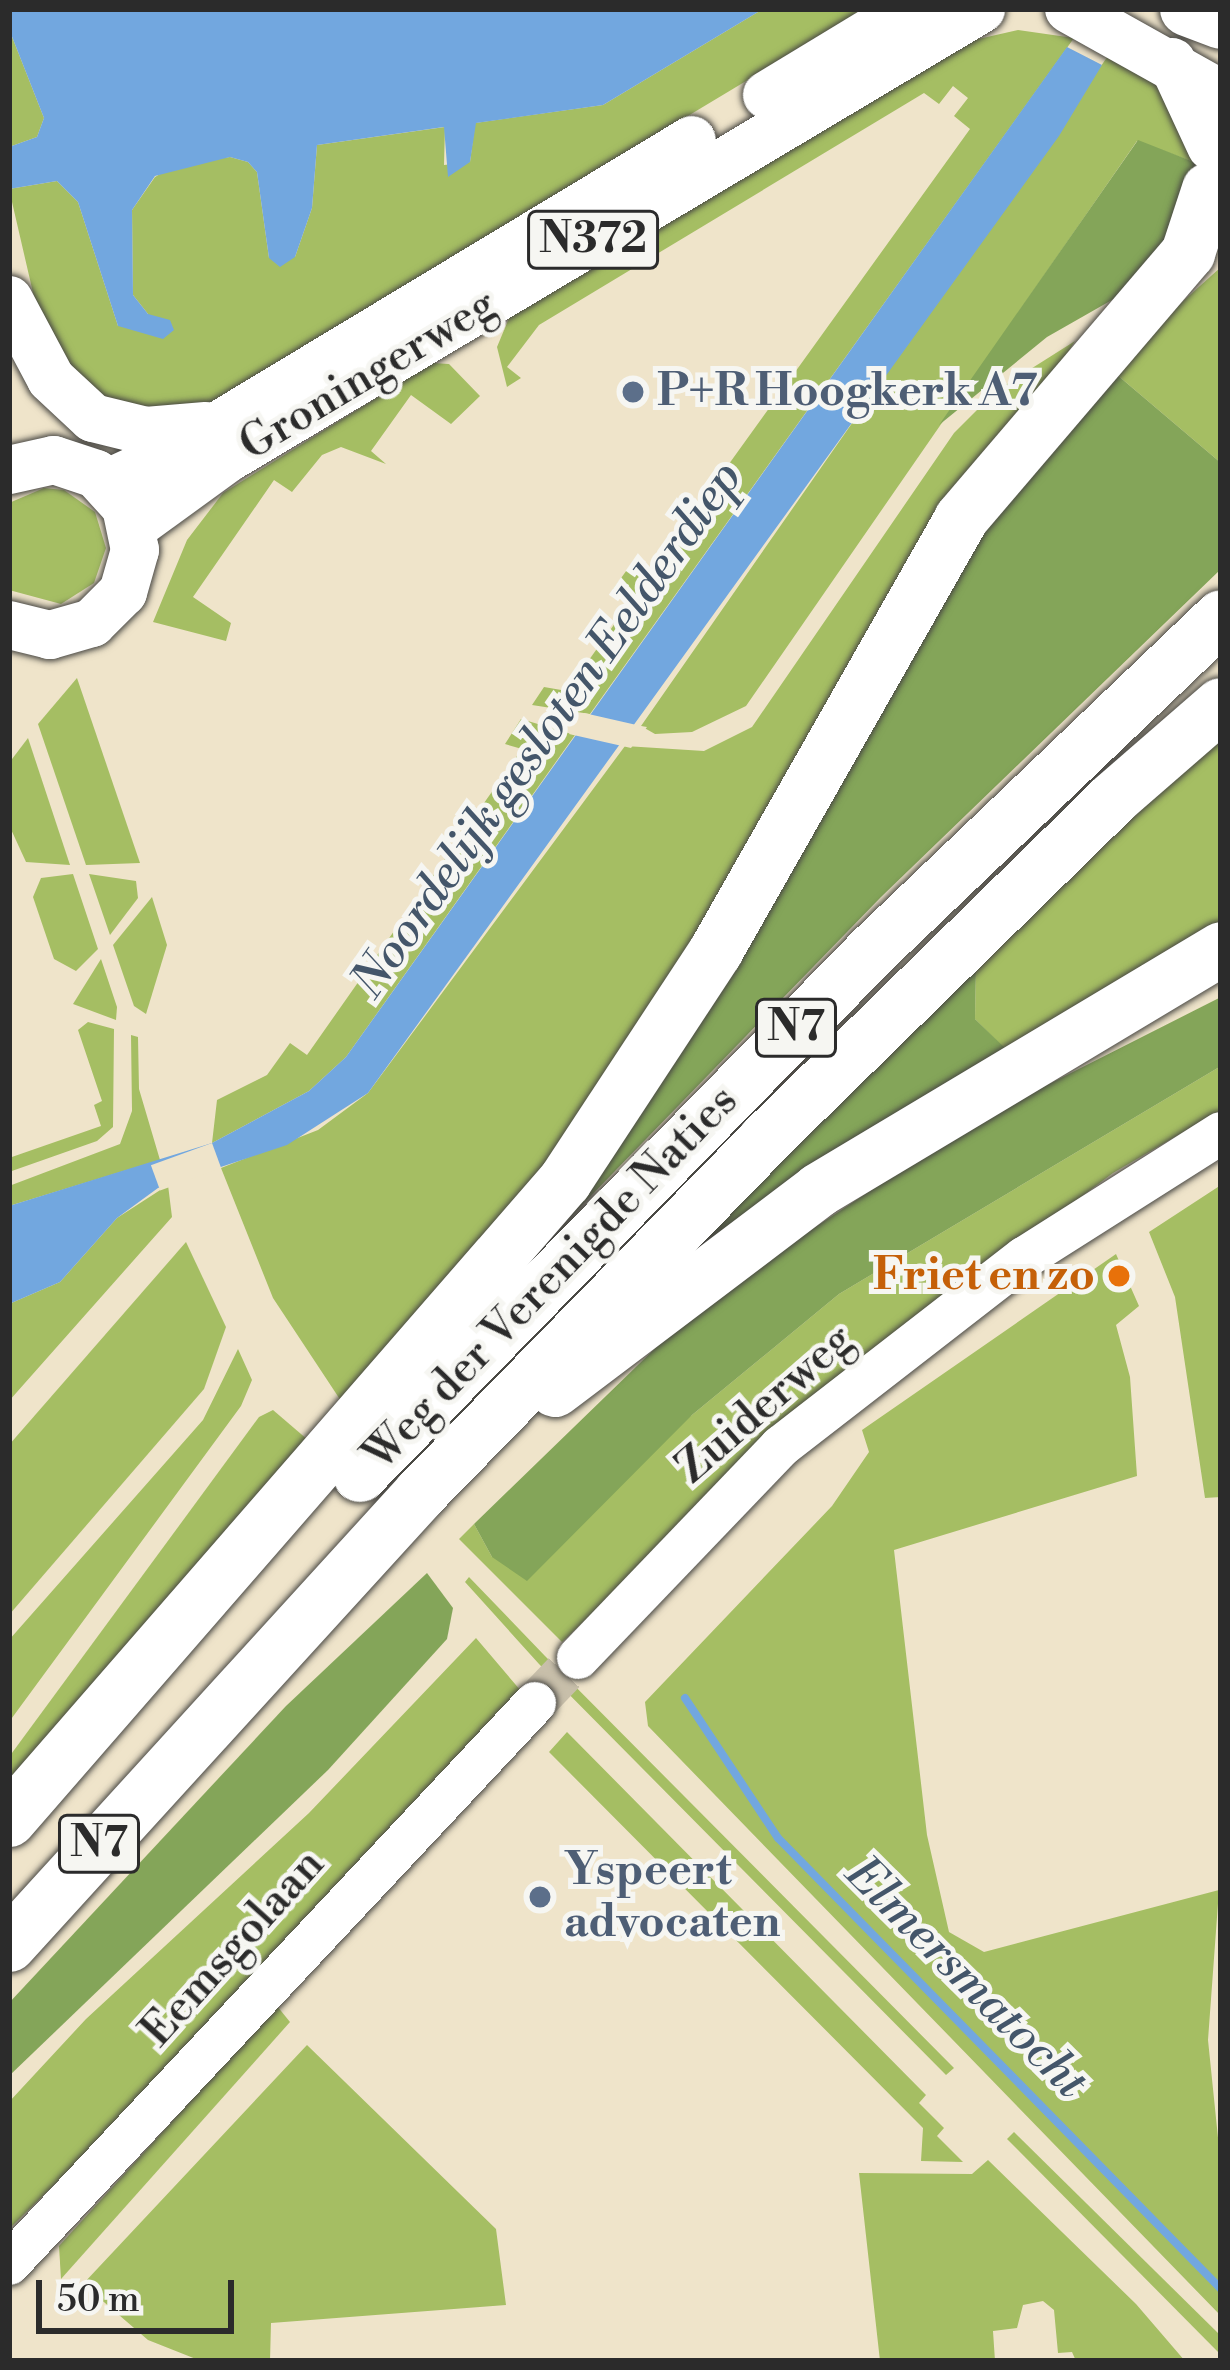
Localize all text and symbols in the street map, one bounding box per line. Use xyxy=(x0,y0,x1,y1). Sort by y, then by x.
road number: N372 xyxy=(527,204,659,276)
street label: Groningerweg xyxy=(230,277,506,473)
place label: P+R Hoogkerk A7 xyxy=(657,365,1037,419)
marker: P+R Hoogkerk A7 xyxy=(620,379,646,405)
water label: Noordelijk gesloten Eelderdiep xyxy=(340,450,756,1010)
road number: N7 xyxy=(754,992,838,1064)
street label: Weg der Verenigde Naties xyxy=(353,1074,749,1482)
place label: Friet en zo xyxy=(873,1249,1095,1303)
marker: Friet en zo xyxy=(1106,1263,1132,1289)
street label: Zuiderweg xyxy=(666,1313,864,1495)
road number: N7 xyxy=(57,1808,141,1880)
street label: Eemsgolaan xyxy=(130,1838,336,2058)
place label: Yspeert advocaten xyxy=(564,1844,780,1950)
water label: Elmersmatocht xyxy=(833,1846,1099,2112)
marker: Yspeert advocaten xyxy=(527,1884,553,1910)
scale bar xyxy=(42,2256,240,2330)
text: 50 m xyxy=(57,2278,140,2323)

